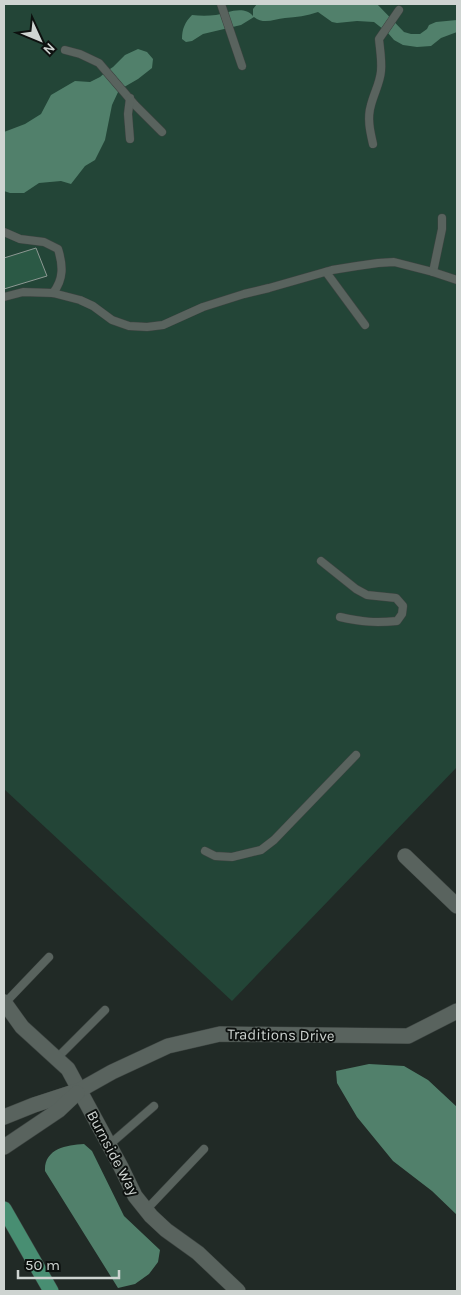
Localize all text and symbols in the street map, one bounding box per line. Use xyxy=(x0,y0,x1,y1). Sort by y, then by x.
north arrow xyxy=(15,15,65,65)
text: N xyxy=(39,39,59,58)
street label: Traditions Drive xyxy=(227,1025,335,1045)
street label: Burnside Way xyxy=(83,1107,143,1199)
scale bar xyxy=(18,1248,119,1280)
text: 50 m xyxy=(25,1256,60,1274)

